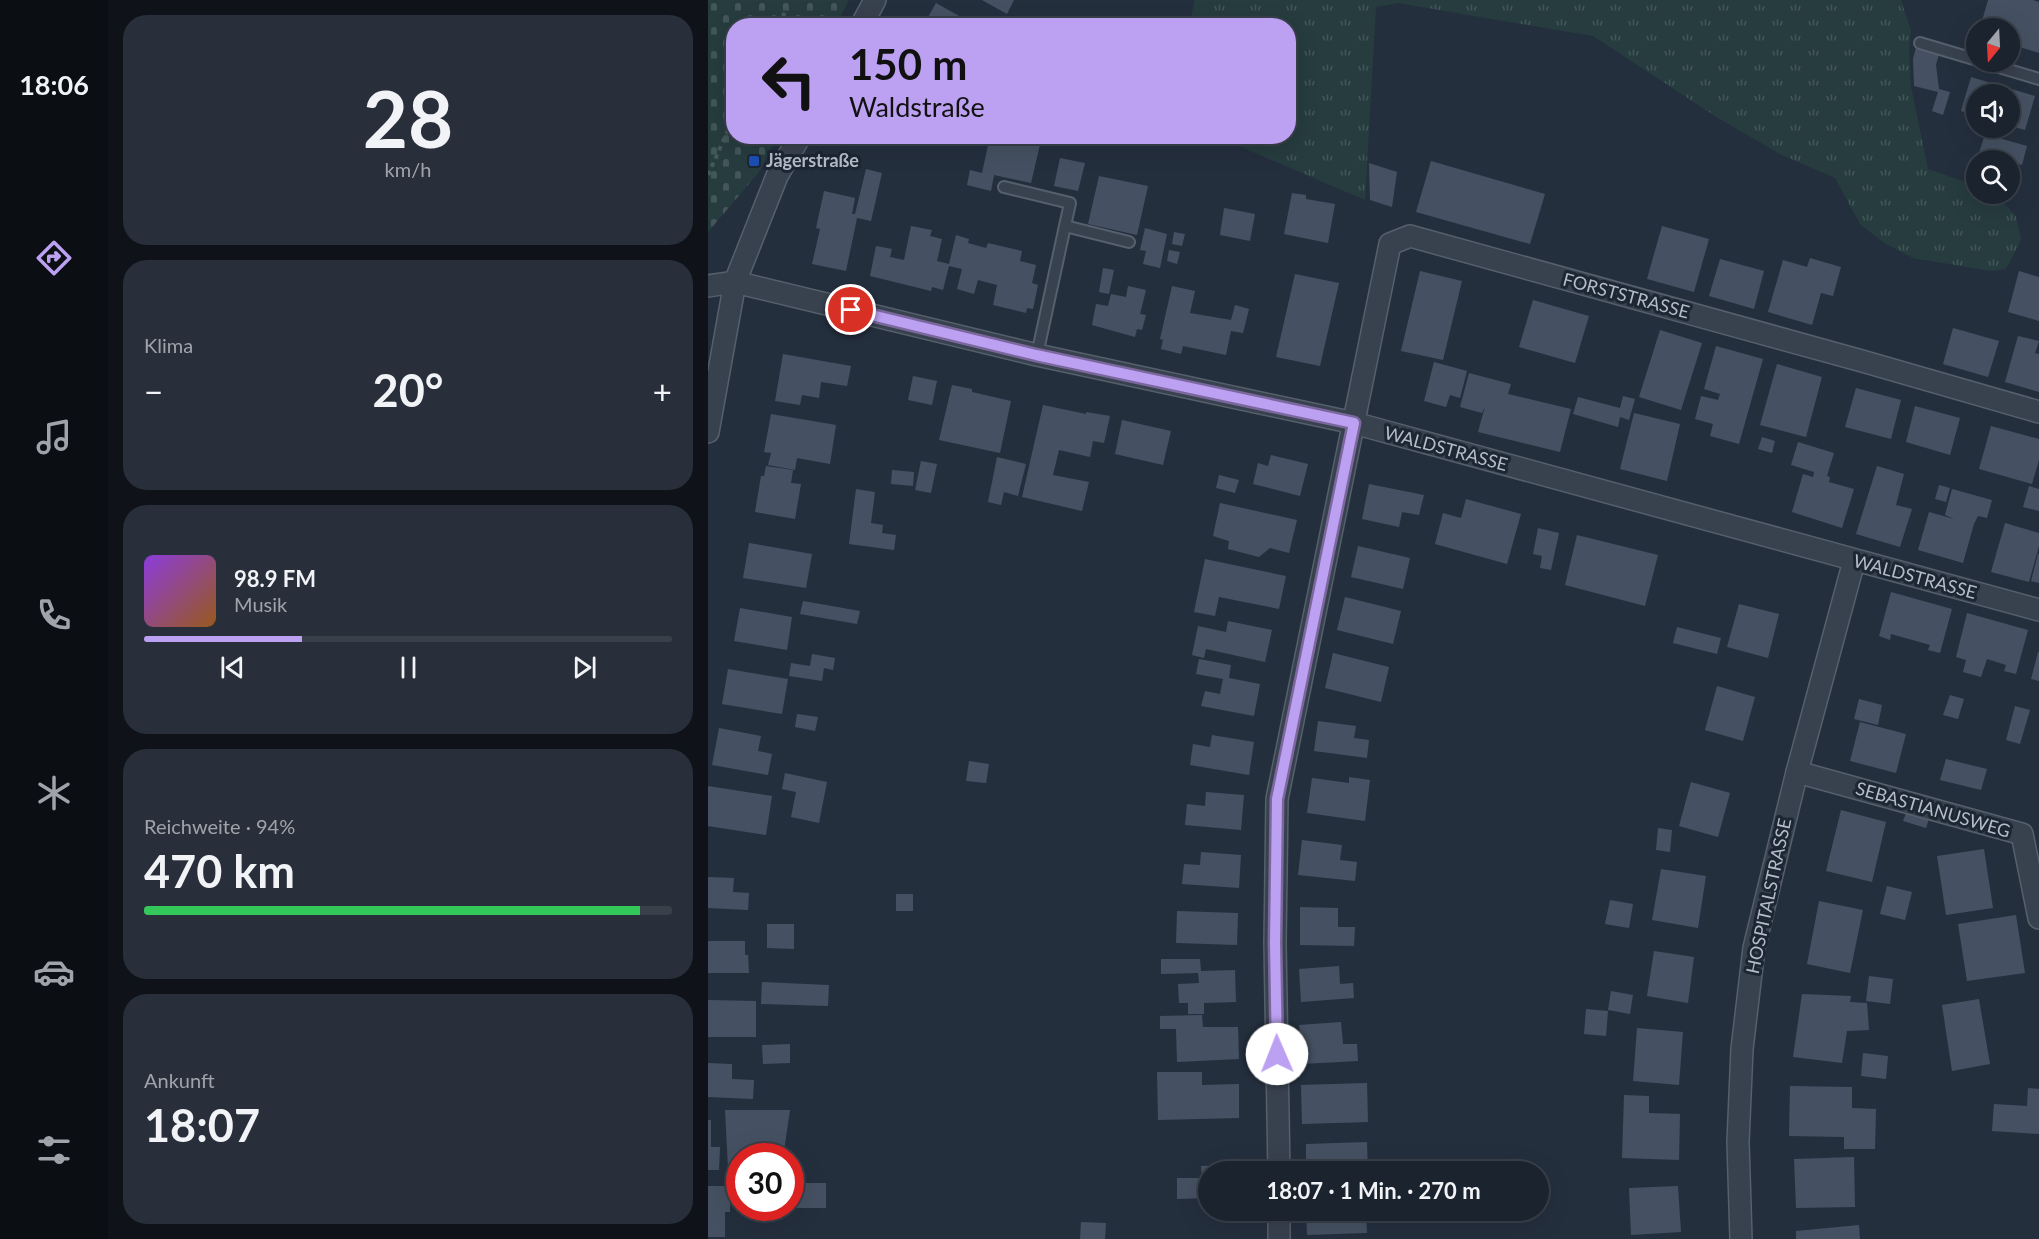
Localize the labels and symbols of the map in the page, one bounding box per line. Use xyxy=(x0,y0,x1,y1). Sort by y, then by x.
north arrow xyxy=(1966,18,2020,72)
place label: Jägerstraße xyxy=(766,149,859,171)
marker: Jägerstraße xyxy=(747,154,761,168)
street label: FORSTSTRASSE xyxy=(1561,268,1692,322)
pin xyxy=(825,284,876,335)
street label: WALDSTRASSE xyxy=(1382,421,1510,475)
street label: WALDSTRASSE xyxy=(1851,549,1979,603)
street label: SEBASTIANUSWEG xyxy=(1853,776,2013,842)
street label: HOSPITALSTRASSE xyxy=(1741,816,1795,976)
position arrow xyxy=(1245,1022,1309,1086)
speed limit sign: 30 xyxy=(726,1143,804,1221)

